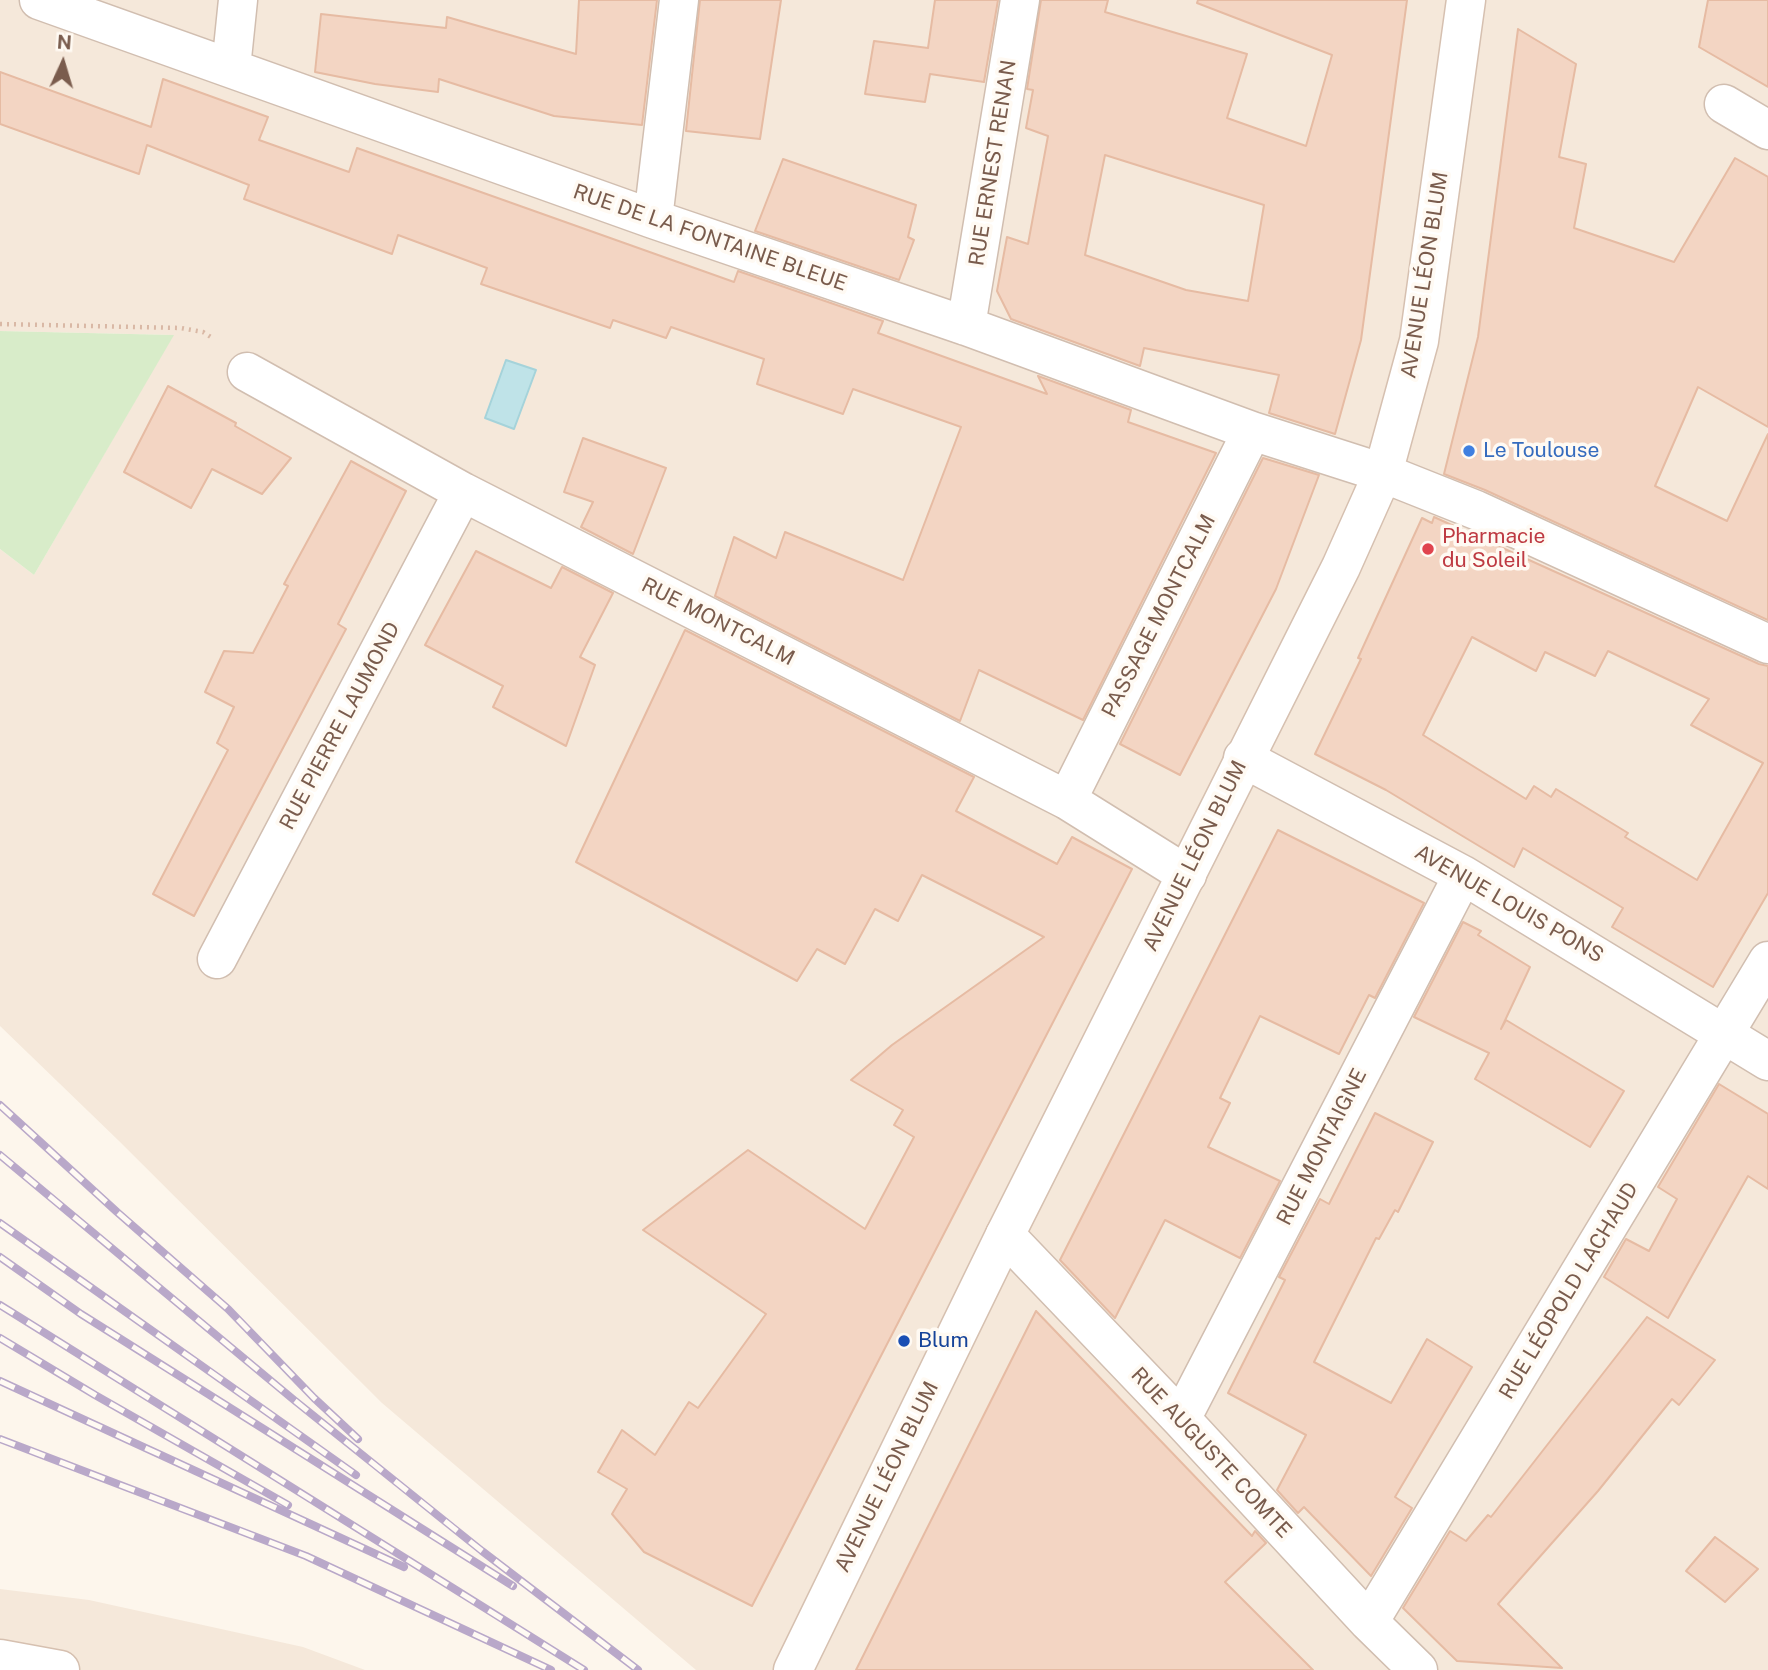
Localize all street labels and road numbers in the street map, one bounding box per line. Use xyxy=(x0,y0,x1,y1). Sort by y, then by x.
street label: RUE ERNEST RENAN xyxy=(964,58,1022,268)
street label: AVENUE LÉON BLUM xyxy=(1396,170,1454,380)
street label: RUE DE LA FONTAINE BLEUE xyxy=(570,179,850,297)
street label: PASSAGE MONTCALM xyxy=(1097,510,1221,722)
street label: RUE MONTCALM xyxy=(637,572,799,672)
street label: RUE PIERRE LAUMOND xyxy=(275,618,405,834)
street label: AVENUE LÉON BLUM xyxy=(1138,757,1252,955)
street label: AVENUE LOUIS PONS xyxy=(1410,840,1608,968)
street label: RUE MONTAIGNE xyxy=(1272,1065,1372,1229)
street label: RUE LÉOPOLD LACHAUD xyxy=(1494,1178,1644,1404)
street label: RUE AUGUSTE COMTE xyxy=(1125,1363,1297,1543)
street label: AVENUE LÉON BLUM xyxy=(830,1378,944,1576)

